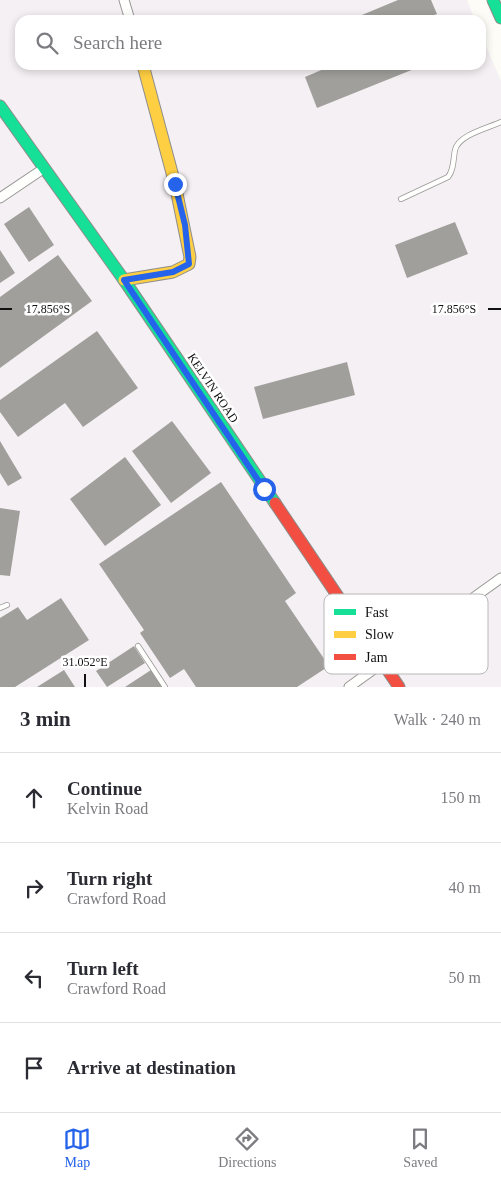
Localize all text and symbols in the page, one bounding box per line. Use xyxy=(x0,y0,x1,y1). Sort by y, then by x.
search box xyxy=(15,15,486,70)
icon: search xyxy=(33,29,61,57)
text: Search here xyxy=(73,32,162,53)
route end xyxy=(164,173,187,196)
text: 17.856°S xyxy=(26,302,70,316)
text: 17.856°S xyxy=(432,302,476,316)
street label: KELVIN ROAD xyxy=(185,351,242,426)
route start xyxy=(253,478,276,501)
legend xyxy=(324,594,488,674)
text: Fast xyxy=(365,605,388,620)
text: Slow xyxy=(365,627,395,642)
text: Jam xyxy=(365,650,388,665)
text: 31.052°E xyxy=(62,655,108,669)
text: 3 min xyxy=(20,707,71,731)
text: Walk · 240 m xyxy=(394,711,481,728)
text: Continue xyxy=(67,778,142,799)
icon: ahead xyxy=(20,784,48,812)
text: 150 m xyxy=(441,789,481,806)
text: Kelvin Road xyxy=(67,800,148,817)
text: Turn right xyxy=(67,868,152,889)
icon: right xyxy=(20,874,48,902)
text: 40 m xyxy=(449,879,481,896)
text: Crawford Road xyxy=(67,890,166,907)
text: Turn left xyxy=(67,958,139,979)
icon: left xyxy=(20,964,48,992)
text: 50 m xyxy=(449,969,481,986)
text: Crawford Road xyxy=(67,980,166,997)
icon: arrive xyxy=(20,1054,48,1082)
text: Arrive at destination xyxy=(67,1057,236,1078)
tab: Map xyxy=(63,1125,91,1171)
tab: Directions xyxy=(218,1125,277,1171)
tab: Saved xyxy=(403,1125,438,1171)

